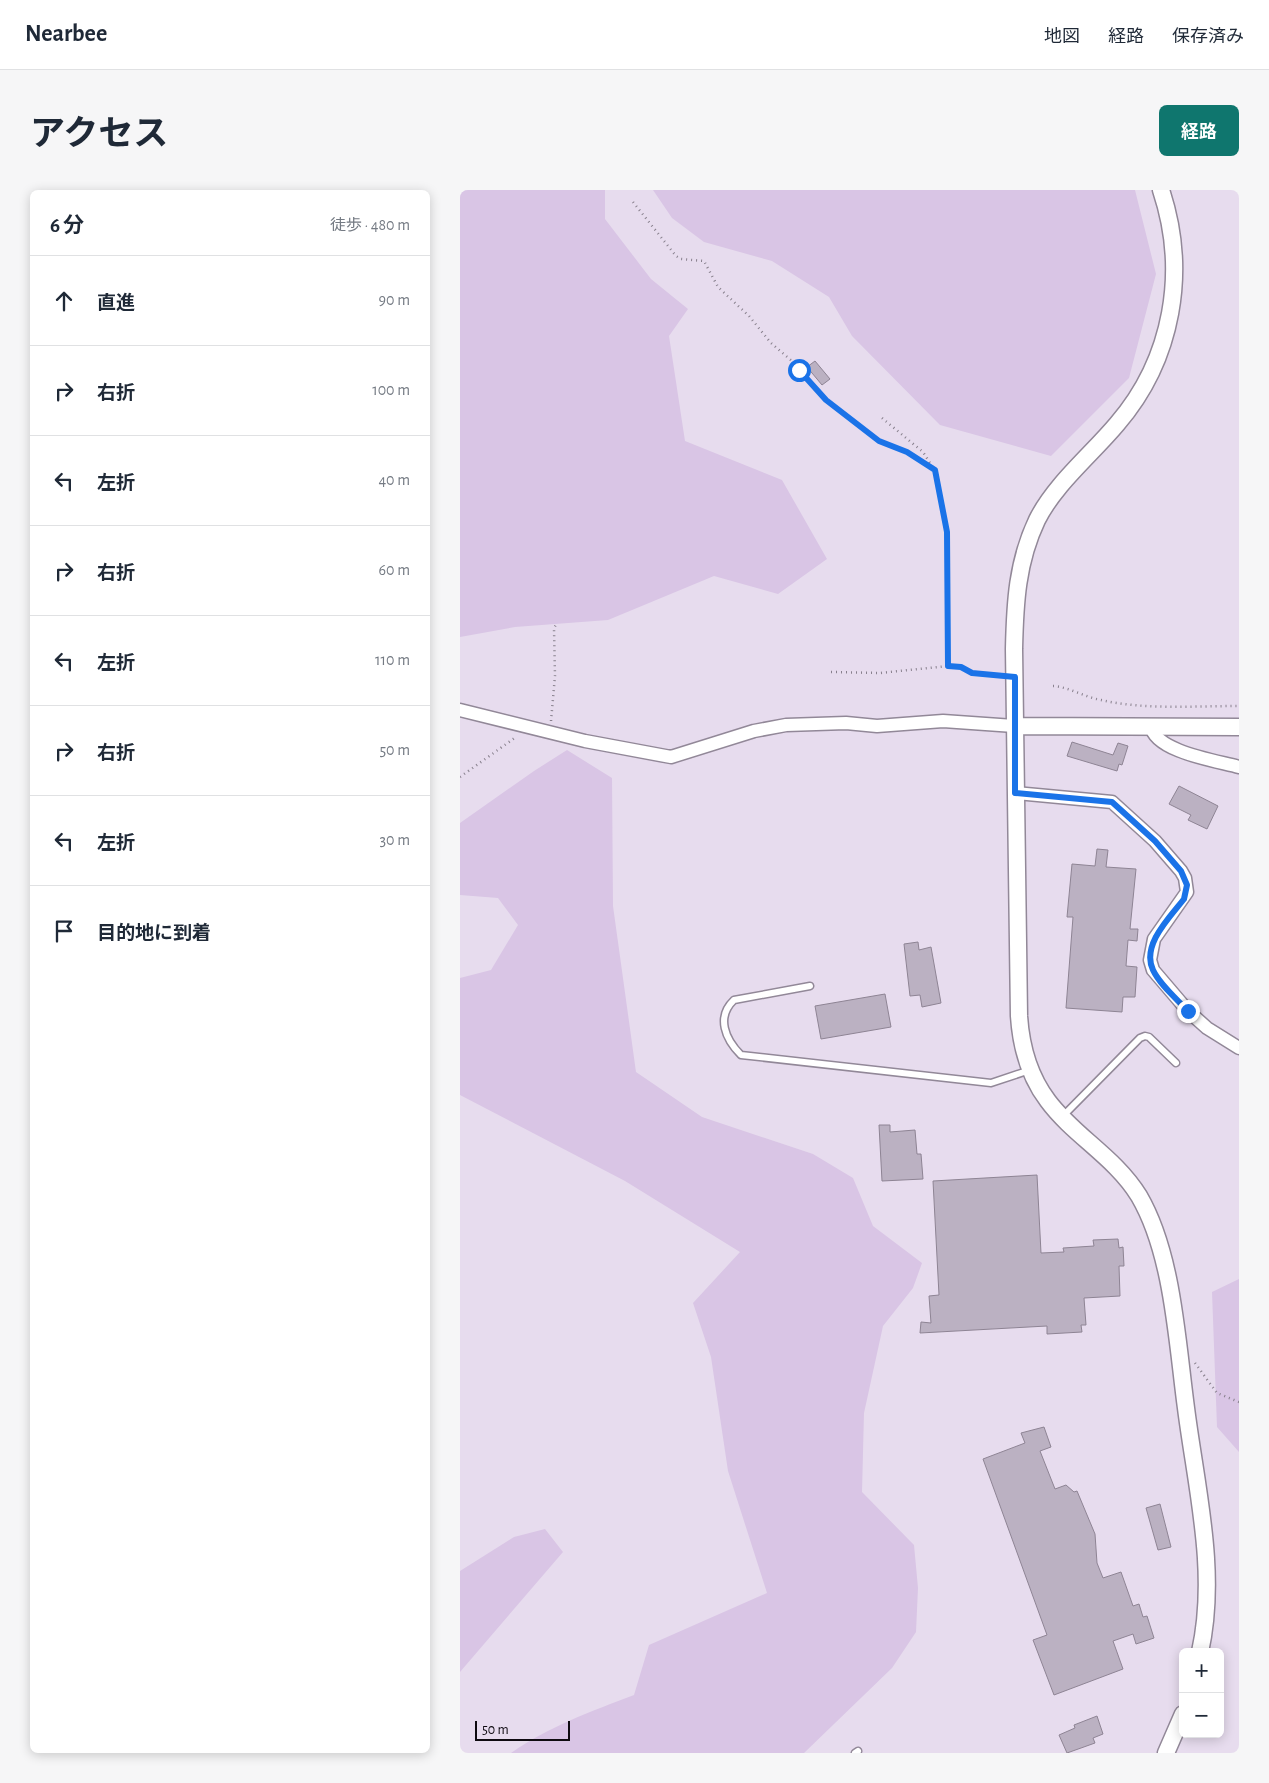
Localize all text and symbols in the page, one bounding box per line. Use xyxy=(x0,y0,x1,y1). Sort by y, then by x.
text: Nearbee xyxy=(25,22,107,46)
text: 地図 xyxy=(1044,28,1080,46)
text: 経路 xyxy=(1108,28,1144,46)
text: 保存済み xyxy=(1172,28,1244,46)
button: 経路 xyxy=(1159,105,1239,156)
text: アクセス xyxy=(30,117,168,152)
text: 6 分 xyxy=(50,215,84,236)
text: 徒歩 · 480 m xyxy=(330,217,410,233)
icon: ahead xyxy=(50,287,78,315)
text: 90 m xyxy=(379,292,410,308)
text: 直進 xyxy=(97,294,135,313)
route start xyxy=(788,359,811,382)
icon: right xyxy=(50,377,78,405)
text: 100 m xyxy=(372,382,410,398)
text: 右折 xyxy=(97,384,135,403)
icon: left xyxy=(50,467,78,495)
text: 40 m xyxy=(378,472,410,488)
text: 左折 xyxy=(97,474,135,493)
icon: right xyxy=(50,557,78,585)
text: 60 m xyxy=(379,562,410,578)
text: 右折 xyxy=(97,564,135,583)
icon: left xyxy=(50,647,78,675)
text: 110 m xyxy=(375,652,410,668)
text: 左折 xyxy=(97,654,135,673)
icon: right xyxy=(50,737,78,765)
text: 50 m xyxy=(379,742,410,758)
text: 右折 xyxy=(97,744,135,763)
icon: left xyxy=(50,827,78,855)
text: 30 m xyxy=(380,832,410,848)
text: 左折 xyxy=(97,834,135,853)
icon: arrive xyxy=(50,917,78,945)
text: 目的地に到着 xyxy=(97,924,211,943)
route end xyxy=(1177,1000,1200,1023)
map controls xyxy=(1179,1648,1224,1738)
button: + xyxy=(1179,1648,1224,1693)
button: − xyxy=(1179,1693,1224,1738)
scale bar xyxy=(475,1718,570,1741)
text: 50 m xyxy=(482,1723,509,1737)

